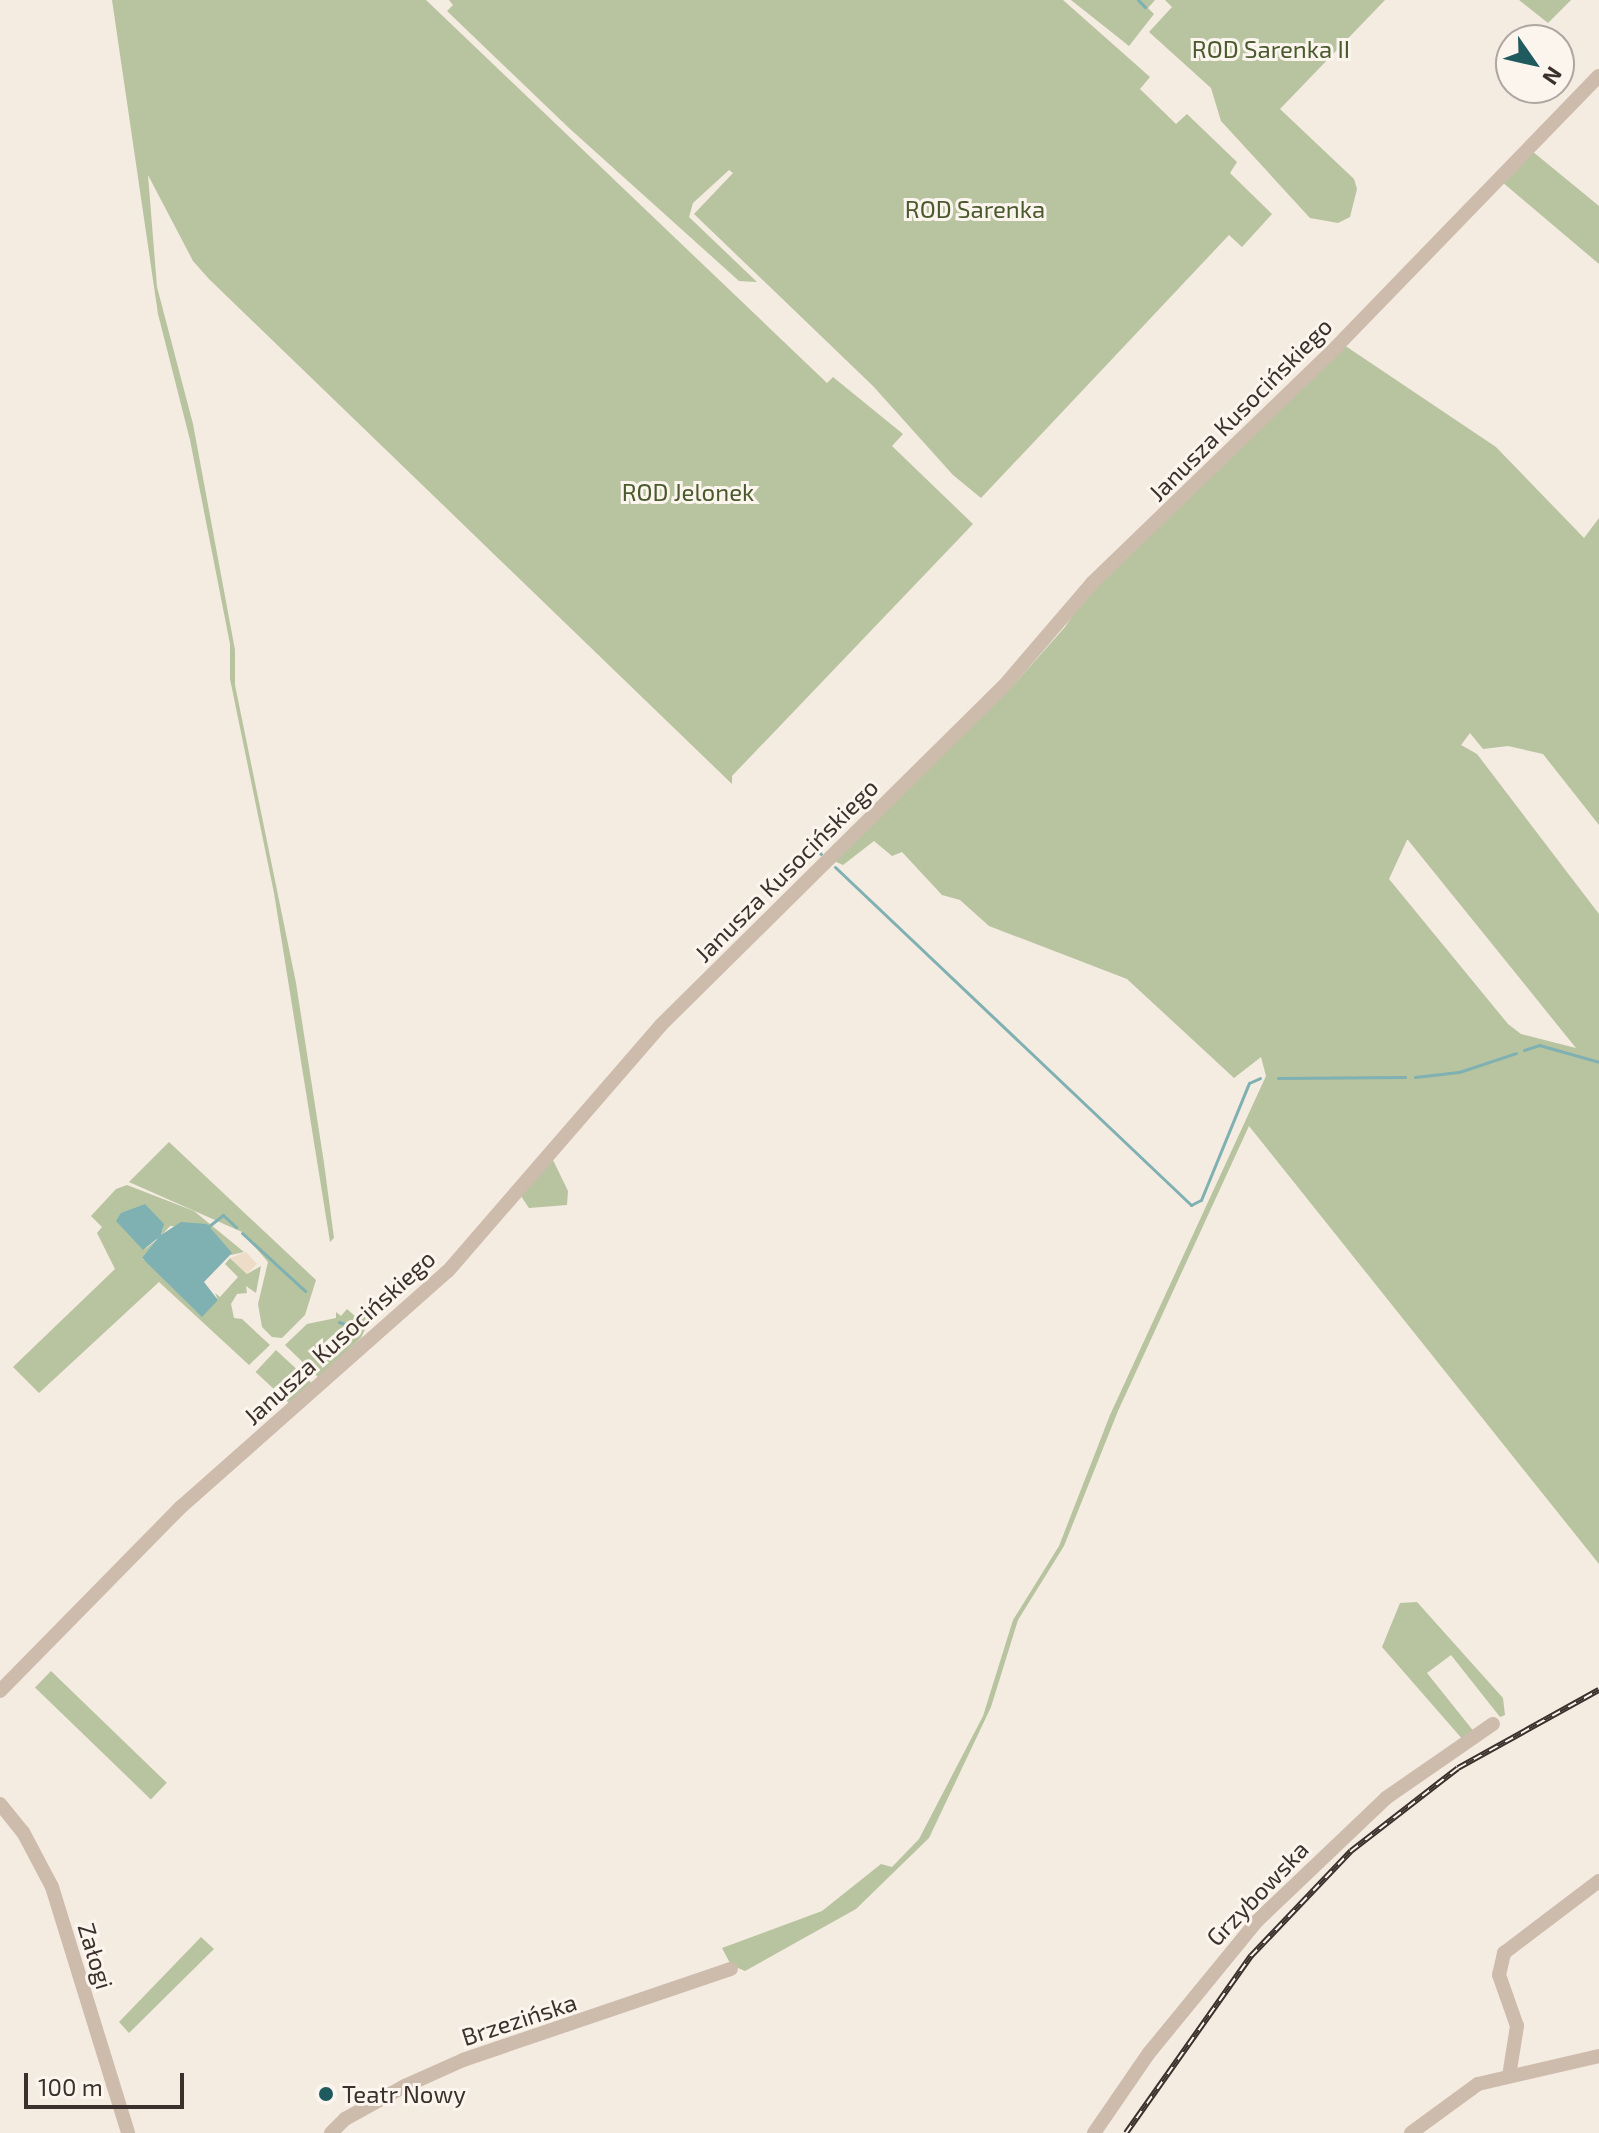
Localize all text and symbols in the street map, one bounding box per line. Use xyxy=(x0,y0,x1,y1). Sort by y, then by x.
north arrow xyxy=(1495,24,1575,104)
park label: ROD Sarenka II xyxy=(1192,35,1350,63)
text: N xyxy=(1538,62,1568,90)
park label: ROD Sarenka xyxy=(905,195,1045,223)
street label: Janusza Kusocińskiego xyxy=(1142,311,1338,507)
park label: ROD Jelonek xyxy=(621,478,755,506)
street label: Janusza Kusocińskiego xyxy=(688,772,884,968)
street label: Janusza Kusocińskiego xyxy=(237,1244,441,1430)
street label: Grzybowska xyxy=(1200,1835,1314,1951)
street label: Załogi xyxy=(72,1919,120,1993)
street label: Brzezińska xyxy=(458,1987,580,2051)
scale bar xyxy=(28,2057,188,2107)
text: 100 m xyxy=(38,2072,103,2101)
place label: Teatr Nowy xyxy=(342,2080,466,2108)
marker: Teatr Nowy xyxy=(317,2085,335,2103)

